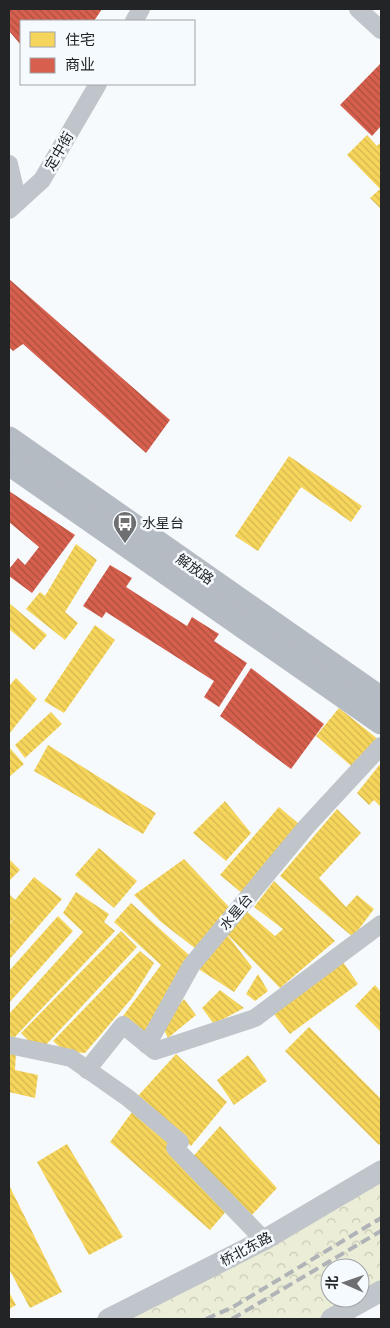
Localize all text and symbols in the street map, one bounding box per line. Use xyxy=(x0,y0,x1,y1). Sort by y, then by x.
legend xyxy=(20,20,195,85)
text: 住宅 xyxy=(65,30,95,48)
text: 商业 xyxy=(65,55,95,73)
street label: 定中街 xyxy=(41,128,76,173)
bus stop icon: 水星台 xyxy=(112,510,138,544)
place label: 水星台 xyxy=(142,514,184,531)
street label: 解放路 xyxy=(173,550,217,588)
street label: 水星台 xyxy=(216,890,256,933)
street label: 桥北东路 xyxy=(217,1228,274,1269)
north arrow xyxy=(320,1258,370,1308)
text: 北 xyxy=(323,1275,340,1290)

